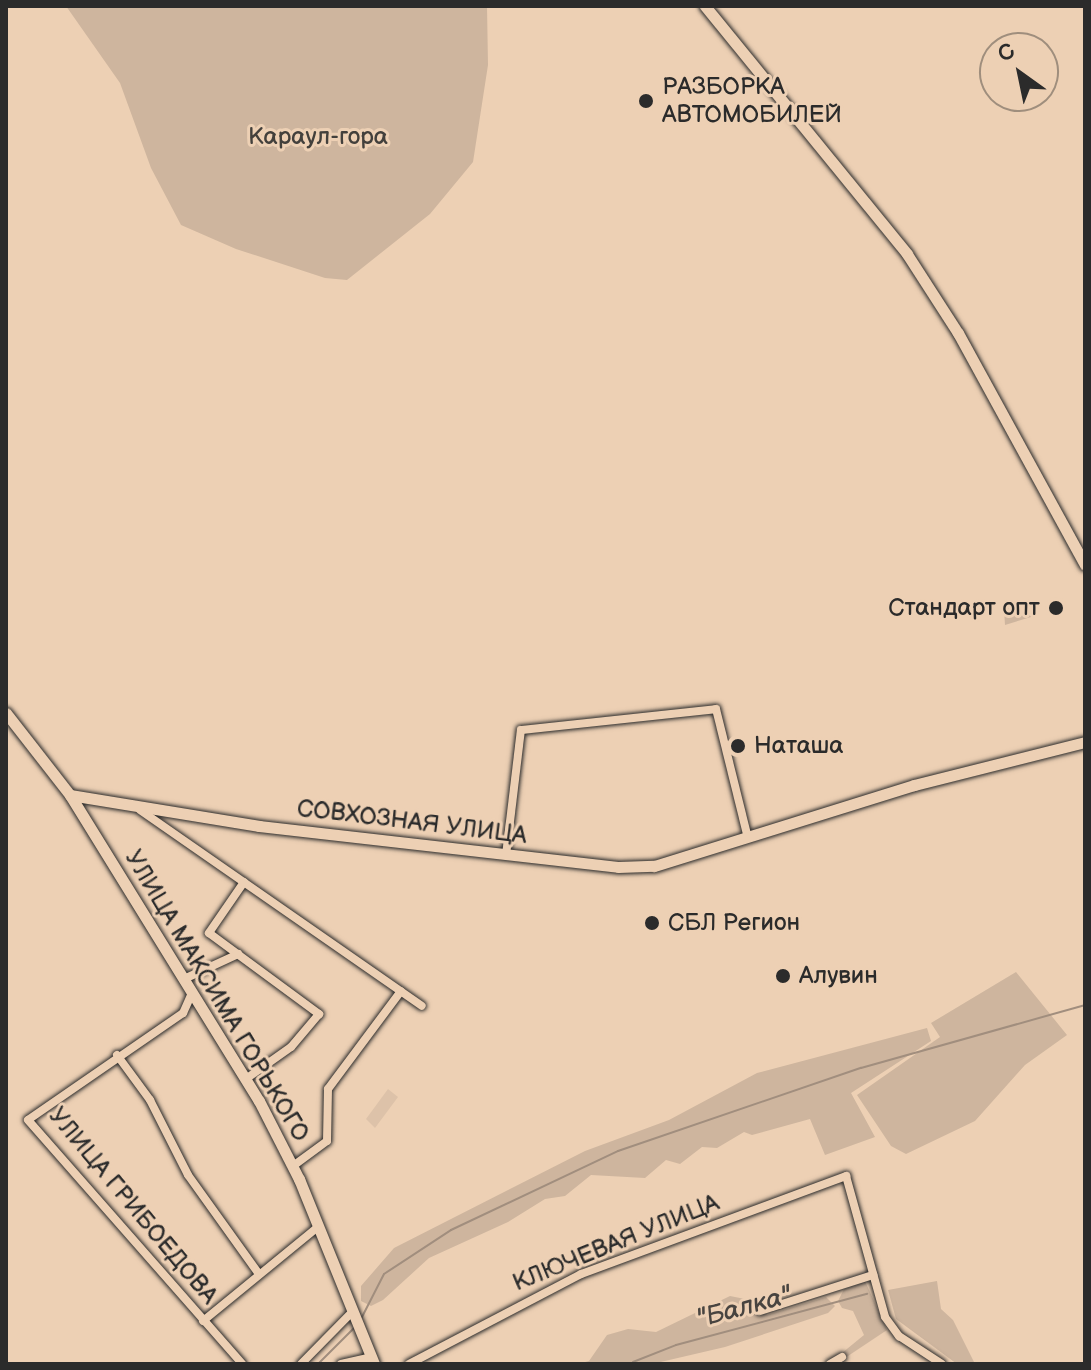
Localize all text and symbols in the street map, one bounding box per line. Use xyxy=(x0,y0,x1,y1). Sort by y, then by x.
north arrow xyxy=(979,32,1059,112)
text: С xyxy=(993,38,1021,69)
place label: РАЗБОРКА АВТОМОБИЛЕЙ xyxy=(662,73,842,129)
marker: РАЗБОРКА АВТОМОБИЛЕЙ xyxy=(637,92,655,110)
park label: Караул-гора xyxy=(248,123,388,151)
place label: Стандарт опт xyxy=(888,594,1040,622)
marker: Стандарт опт xyxy=(1047,599,1065,617)
place label: Наташа xyxy=(754,732,844,760)
marker: Наташа xyxy=(729,737,747,755)
street label: СОВХОЗНАЯ УЛИЦА xyxy=(295,794,529,850)
street label: УЛИЦА МАКСИМА ГОРЬКОГО xyxy=(118,845,316,1147)
place label: СБЛ Регион xyxy=(668,909,800,937)
marker: СБЛ Регион xyxy=(643,914,661,932)
place label: Алувин xyxy=(799,962,878,990)
marker: Алувин xyxy=(774,967,792,985)
street label: УЛИЦА ГРИБОЕДОВА xyxy=(42,1102,224,1310)
street label: КЛЮЧЕВАЯ УЛИЦА xyxy=(509,1188,723,1298)
water label: "Балка" xyxy=(693,1280,795,1336)

